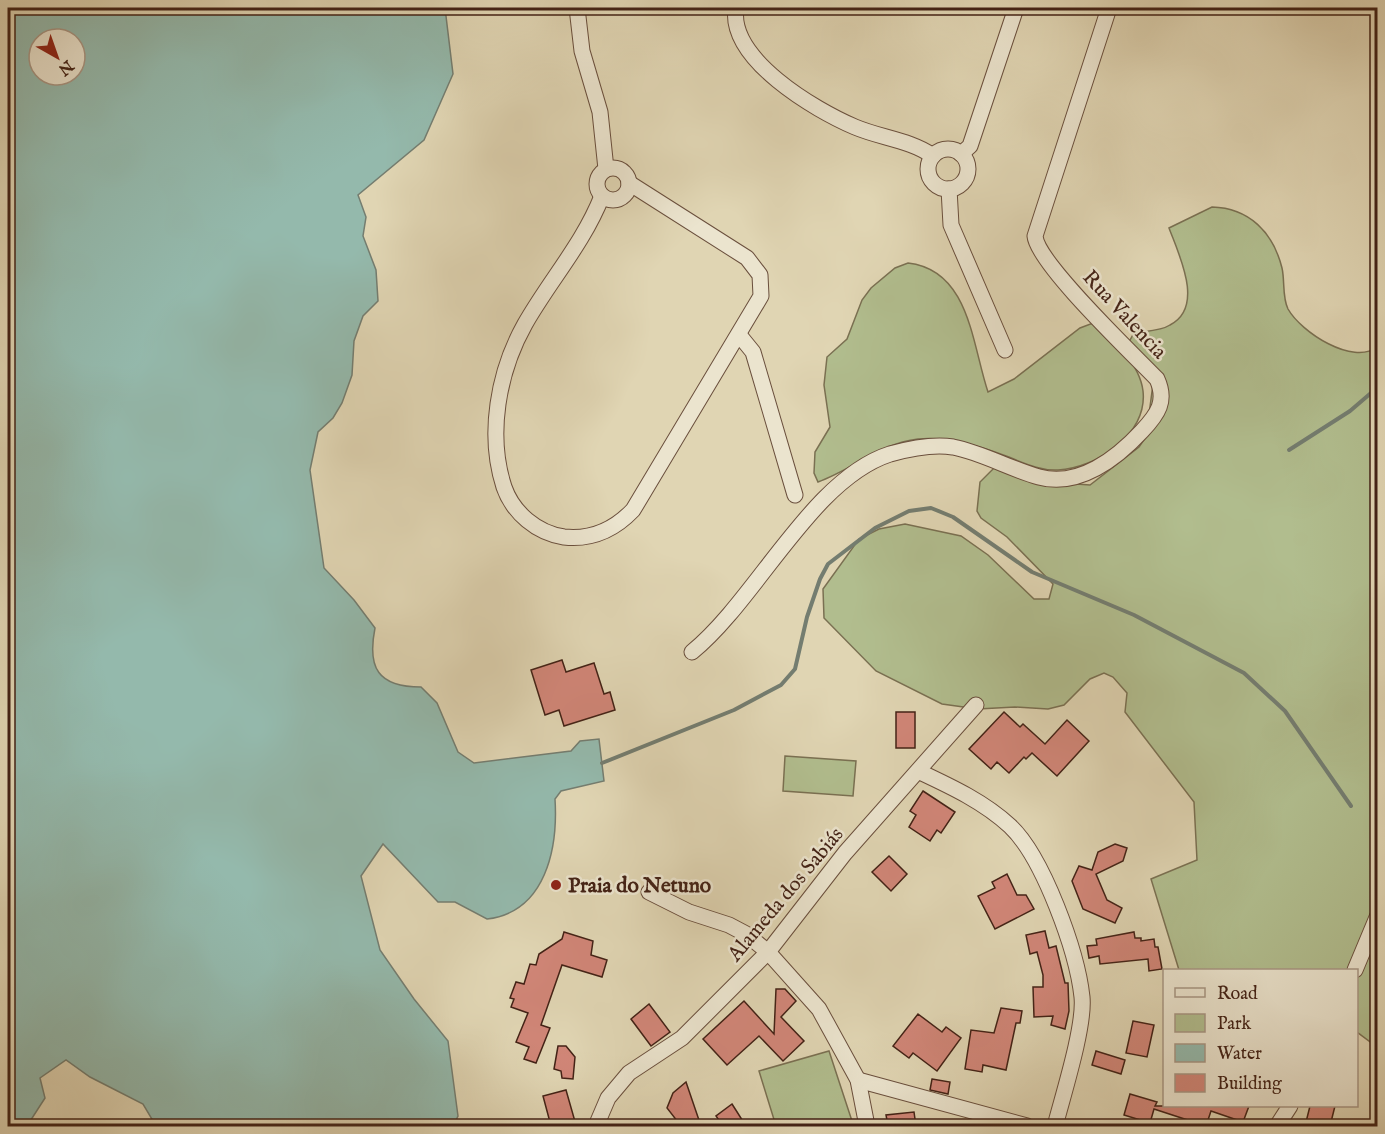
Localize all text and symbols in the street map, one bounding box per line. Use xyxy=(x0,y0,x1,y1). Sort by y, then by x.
north arrow xyxy=(27,27,87,87)
text: N xyxy=(54,54,78,79)
street label: Rua Valencia xyxy=(1076,265,1173,366)
street label: Alameda dos Sabiás xyxy=(721,822,850,968)
place label: Praia do Netuno xyxy=(568,873,712,900)
marker: Praia do Netuno xyxy=(549,878,563,892)
legend xyxy=(1163,969,1358,1107)
text: Road xyxy=(1217,983,1258,1006)
text: Park xyxy=(1217,1013,1252,1036)
text: Water xyxy=(1217,1043,1262,1066)
text: Building xyxy=(1217,1073,1282,1096)

